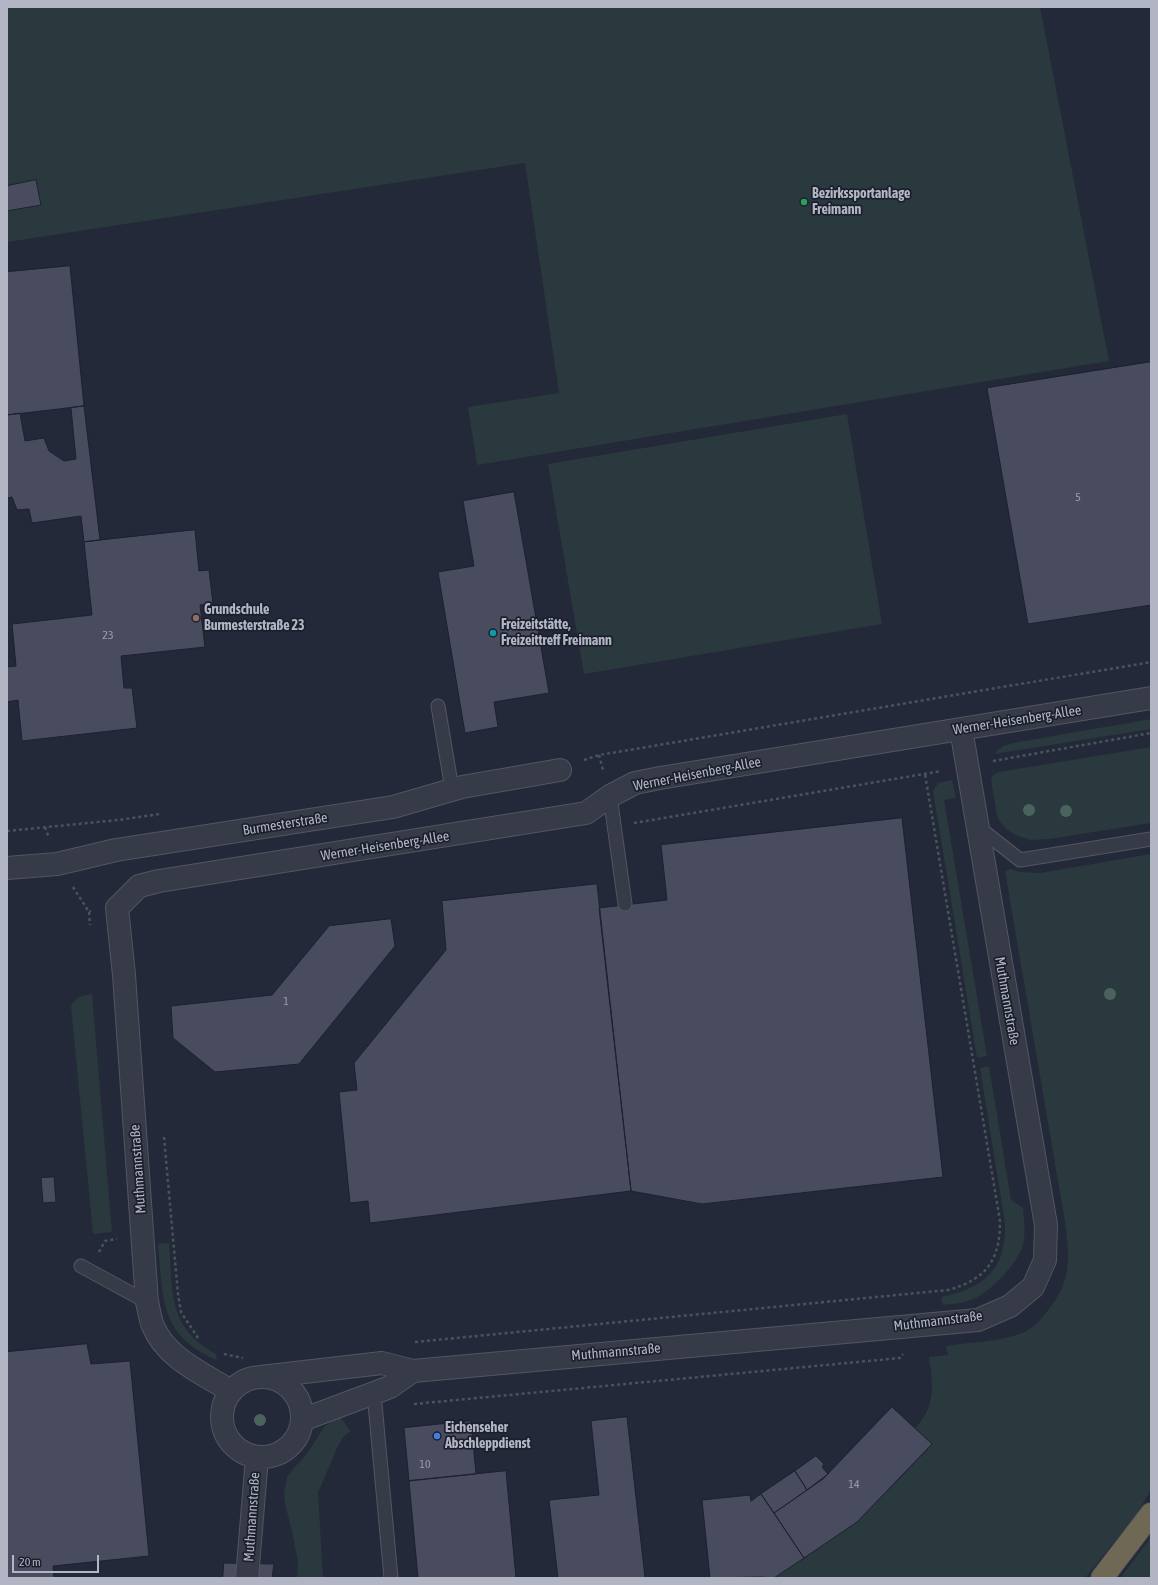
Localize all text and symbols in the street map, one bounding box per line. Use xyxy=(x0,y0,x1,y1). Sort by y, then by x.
place label: Bezirkssportanlage Freimann xyxy=(812,186,910,218)
marker: Bezirkssportanlage Freimann xyxy=(799,197,809,207)
house number: 5 xyxy=(1075,490,1081,504)
place label: Grundschule Burmesterstraße 23 xyxy=(204,602,305,634)
marker: Grundschule Burmesterstraße 23 xyxy=(191,613,201,623)
place label: Freizeitstätte, Freizeittreff Freimann xyxy=(501,617,612,650)
house number: 23 xyxy=(102,628,114,642)
marker: Freizeitstätte, Freizeittreff Freimann xyxy=(488,628,498,638)
street label: Werner-Heisenberg-Allee xyxy=(952,702,1082,738)
street label: Werner-Heisenberg-Allee xyxy=(632,753,762,795)
street label: Burmesterstraße xyxy=(241,809,329,839)
street label: Werner-Heisenberg-Allee xyxy=(320,828,450,864)
street label: Muthmannstraße xyxy=(991,956,1023,1046)
house number: 1 xyxy=(283,994,289,1008)
street label: Muthmannstraße xyxy=(127,1124,149,1214)
street label: Muthmannstraße xyxy=(893,1307,983,1335)
street label: Muthmannstraße xyxy=(571,1340,661,1364)
place label: Eichenseher Abschleppdienst xyxy=(445,1420,531,1452)
marker: Eichenseher Abschleppdienst xyxy=(432,1431,442,1441)
house number: 10 xyxy=(419,1457,431,1471)
street label: Muthmannstraße xyxy=(241,1472,263,1562)
house number: 14 xyxy=(848,1477,860,1491)
scale bar xyxy=(14,1547,101,1573)
text: 20 m xyxy=(19,1555,41,1569)

